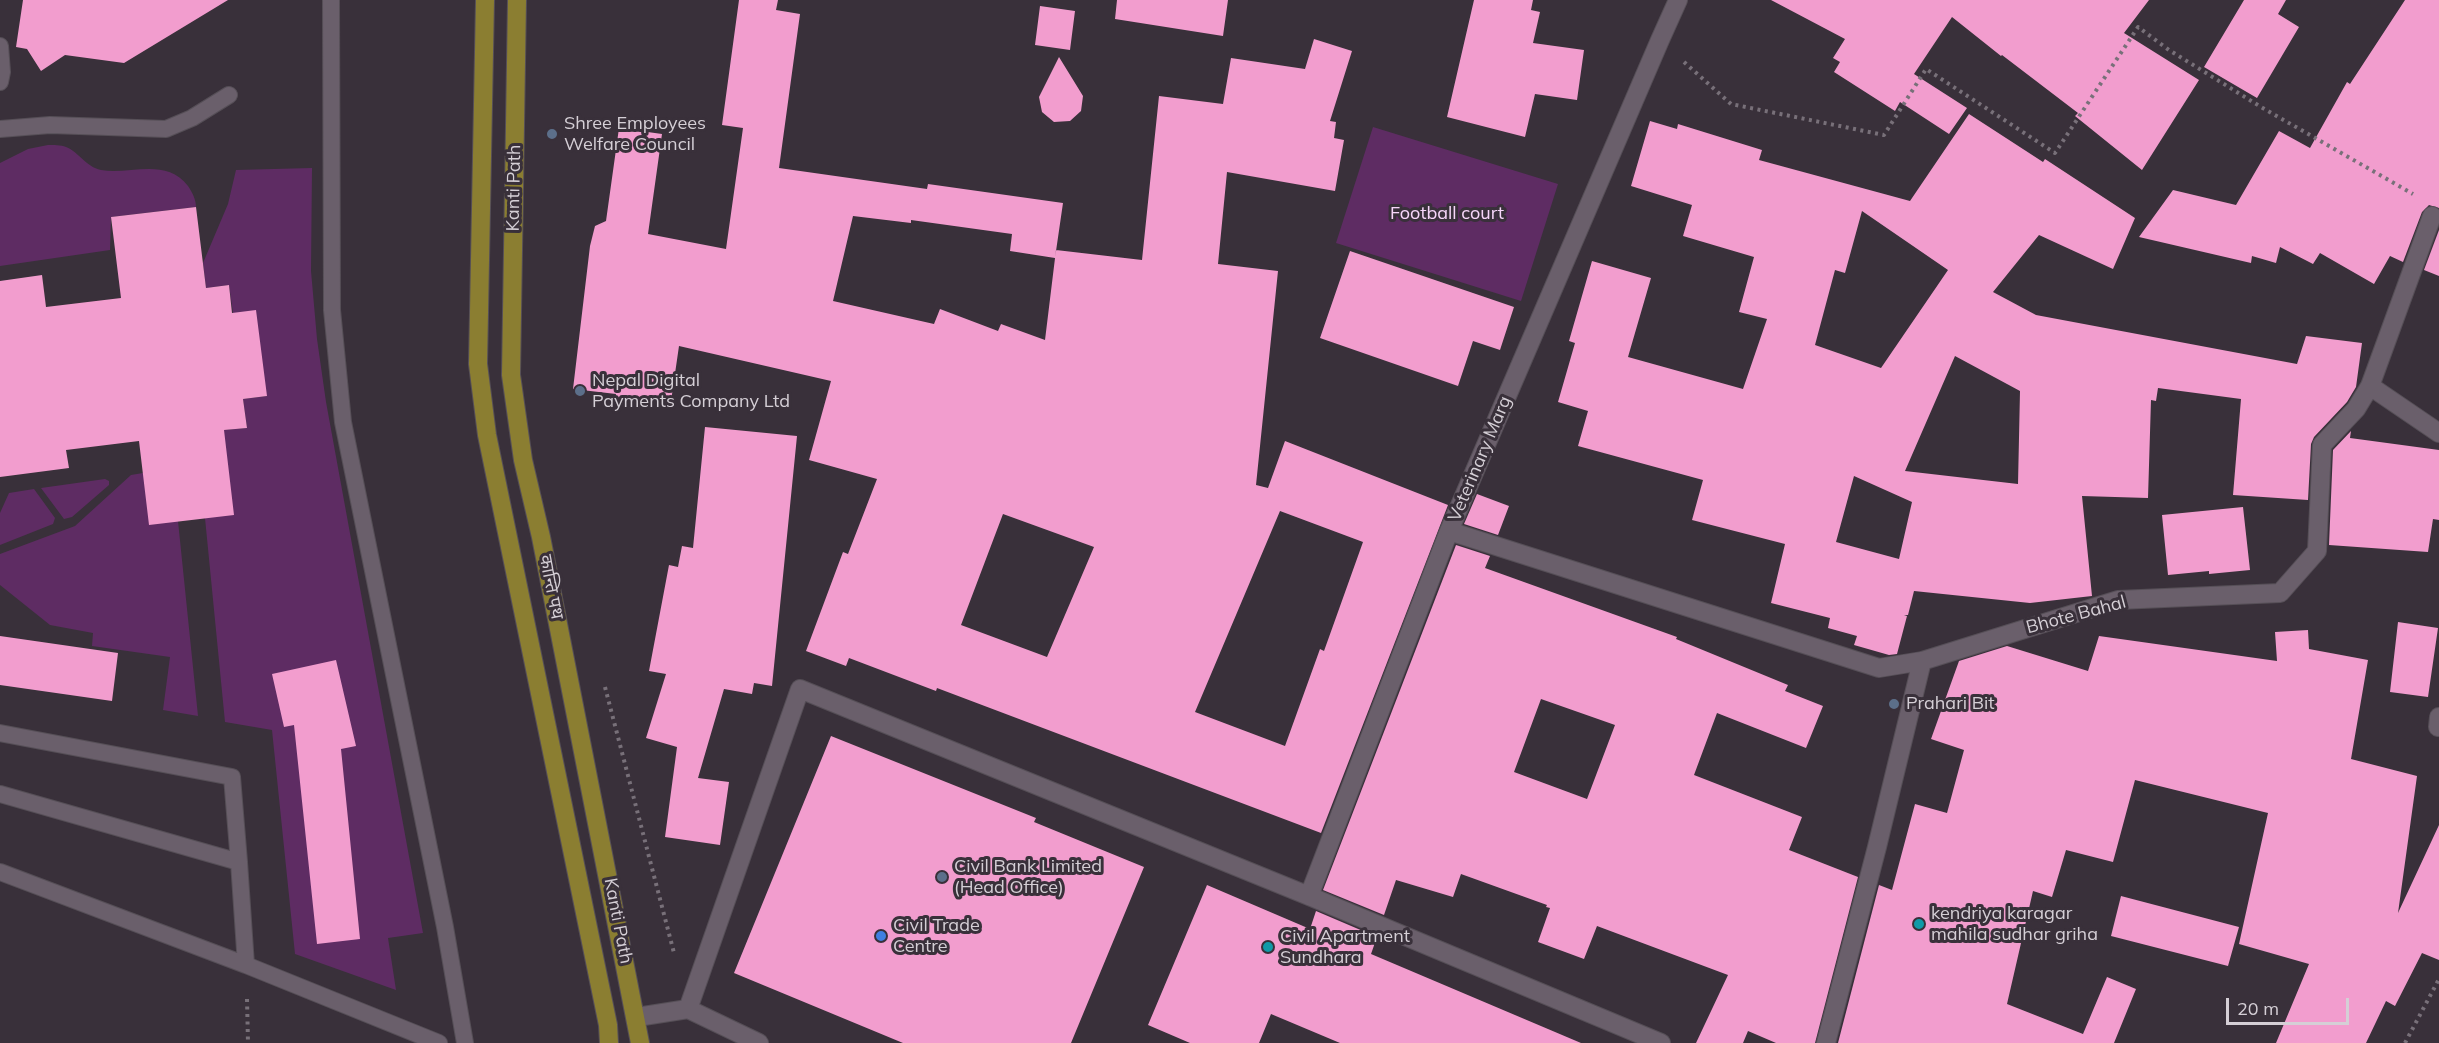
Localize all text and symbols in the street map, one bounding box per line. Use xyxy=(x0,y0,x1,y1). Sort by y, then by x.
place label: Shree Employees Welfare Council xyxy=(564,113,706,156)
marker: Shree Employees Welfare Council xyxy=(545,127,559,141)
street label: Kanti Path xyxy=(502,144,526,232)
park label: Football court xyxy=(1390,203,1504,225)
place label: Nepal Digital Payments Company Ltd xyxy=(592,370,790,412)
marker: Nepal Digital Payments Company Ltd xyxy=(573,384,587,398)
street label: Veterinary Marg xyxy=(1444,393,1516,525)
street label: कान्ति पथ xyxy=(534,553,568,621)
street label: Bhote Bahal xyxy=(2024,591,2128,639)
place label: Prahari Bit xyxy=(1906,693,1994,715)
marker: Prahari Bit xyxy=(1887,697,1901,711)
place label: Civil Bank Limited (Head Office) xyxy=(954,856,1102,898)
marker: Civil Bank Limited (Head Office) xyxy=(935,870,949,884)
street label: Kanti Path xyxy=(599,876,637,966)
place label: kendriya karagar mahila sudhar griha xyxy=(1931,903,2098,946)
place label: Civil Trade Centre xyxy=(893,915,980,958)
marker: kendriya karagar mahila sudhar griha xyxy=(1912,917,1926,931)
place label: Civil Apartment Sundhara xyxy=(1280,926,1410,968)
marker: Civil Trade Centre xyxy=(874,929,888,943)
marker: Civil Apartment Sundhara xyxy=(1261,940,1275,954)
scale bar xyxy=(2229,986,2352,1024)
text: 20 m xyxy=(2237,997,2279,1020)

